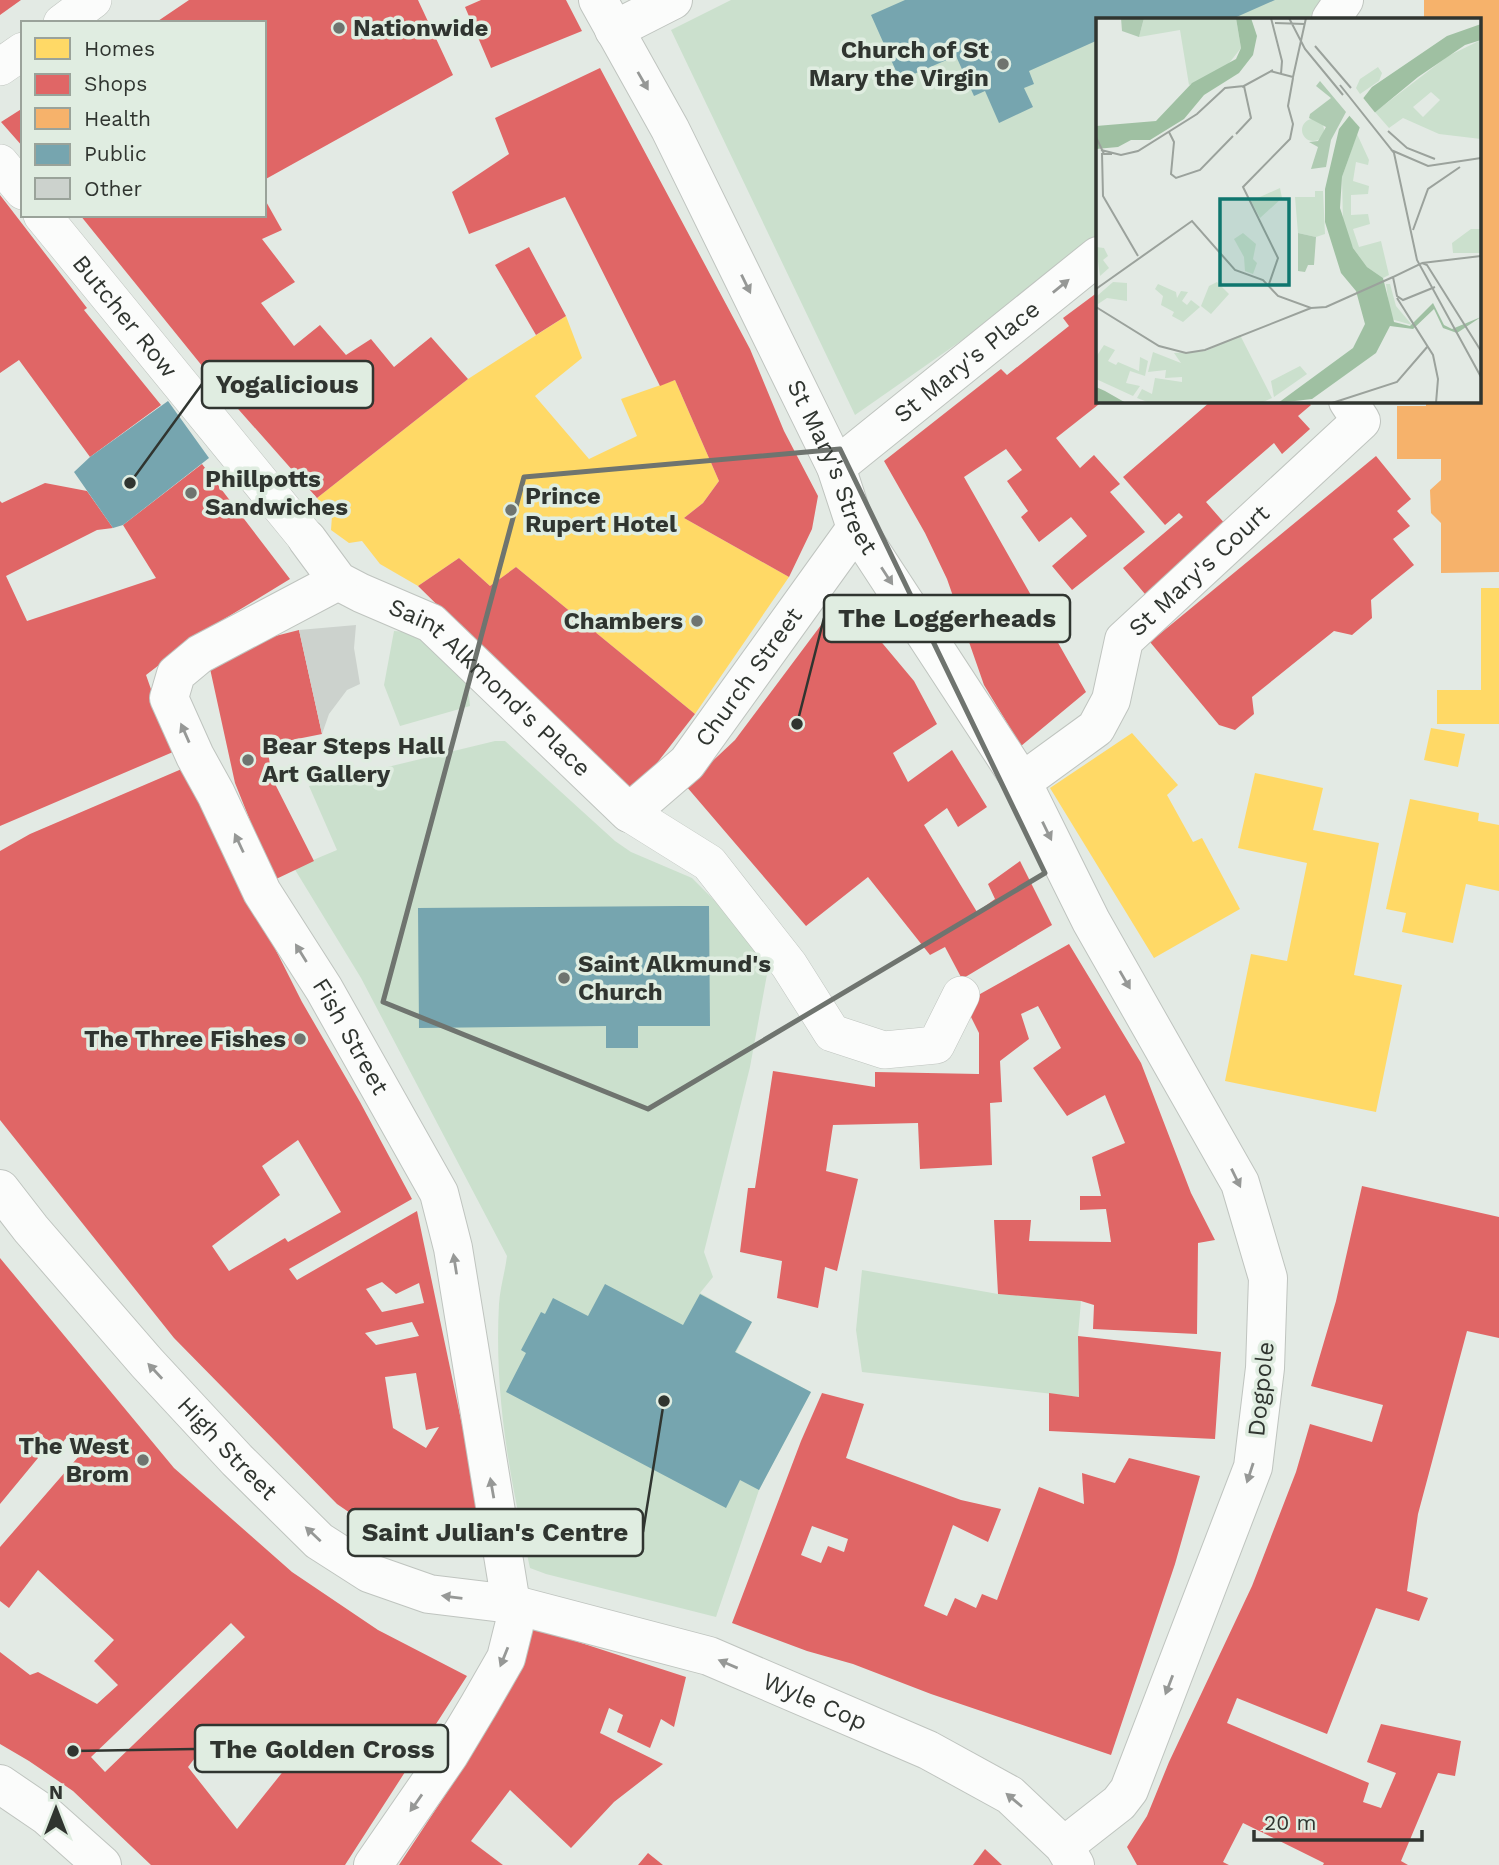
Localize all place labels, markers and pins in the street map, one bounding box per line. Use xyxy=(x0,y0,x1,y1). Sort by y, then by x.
place label: Nationwide xyxy=(353,14,488,42)
marker: Nationwide xyxy=(331,20,347,36)
place label: Church of St Mary the Virgin xyxy=(809,36,990,92)
marker: Church of St Mary the Virgin xyxy=(995,56,1011,72)
callout: Yogalicious xyxy=(202,361,373,408)
place label: Phillpotts Sandwiches xyxy=(205,465,348,521)
place label: Prince Rupert Hotel xyxy=(525,482,677,538)
marker: Phillpotts Sandwiches xyxy=(183,485,199,501)
marker: Prince Rupert Hotel xyxy=(503,502,519,518)
callout: The Loggerheads xyxy=(824,595,1070,642)
place label: Chambers xyxy=(563,607,683,635)
marker: Chambers xyxy=(689,613,705,629)
place label: Bear Steps Hall Art Gallery xyxy=(262,732,445,788)
marker: Bear Steps Hall Art Gallery xyxy=(240,752,256,768)
place label: Saint Alkmund's Church xyxy=(578,950,771,1006)
marker: Saint Alkmund's Church xyxy=(556,970,572,986)
place label: The Three Fishes xyxy=(84,1025,286,1053)
marker: The Three Fishes xyxy=(292,1031,308,1047)
place label: The West Brom xyxy=(18,1432,130,1488)
marker: The West Brom xyxy=(135,1452,151,1468)
callout: Saint Julian's Centre xyxy=(348,1509,643,1556)
callout: The Golden Cross xyxy=(195,1725,448,1772)

